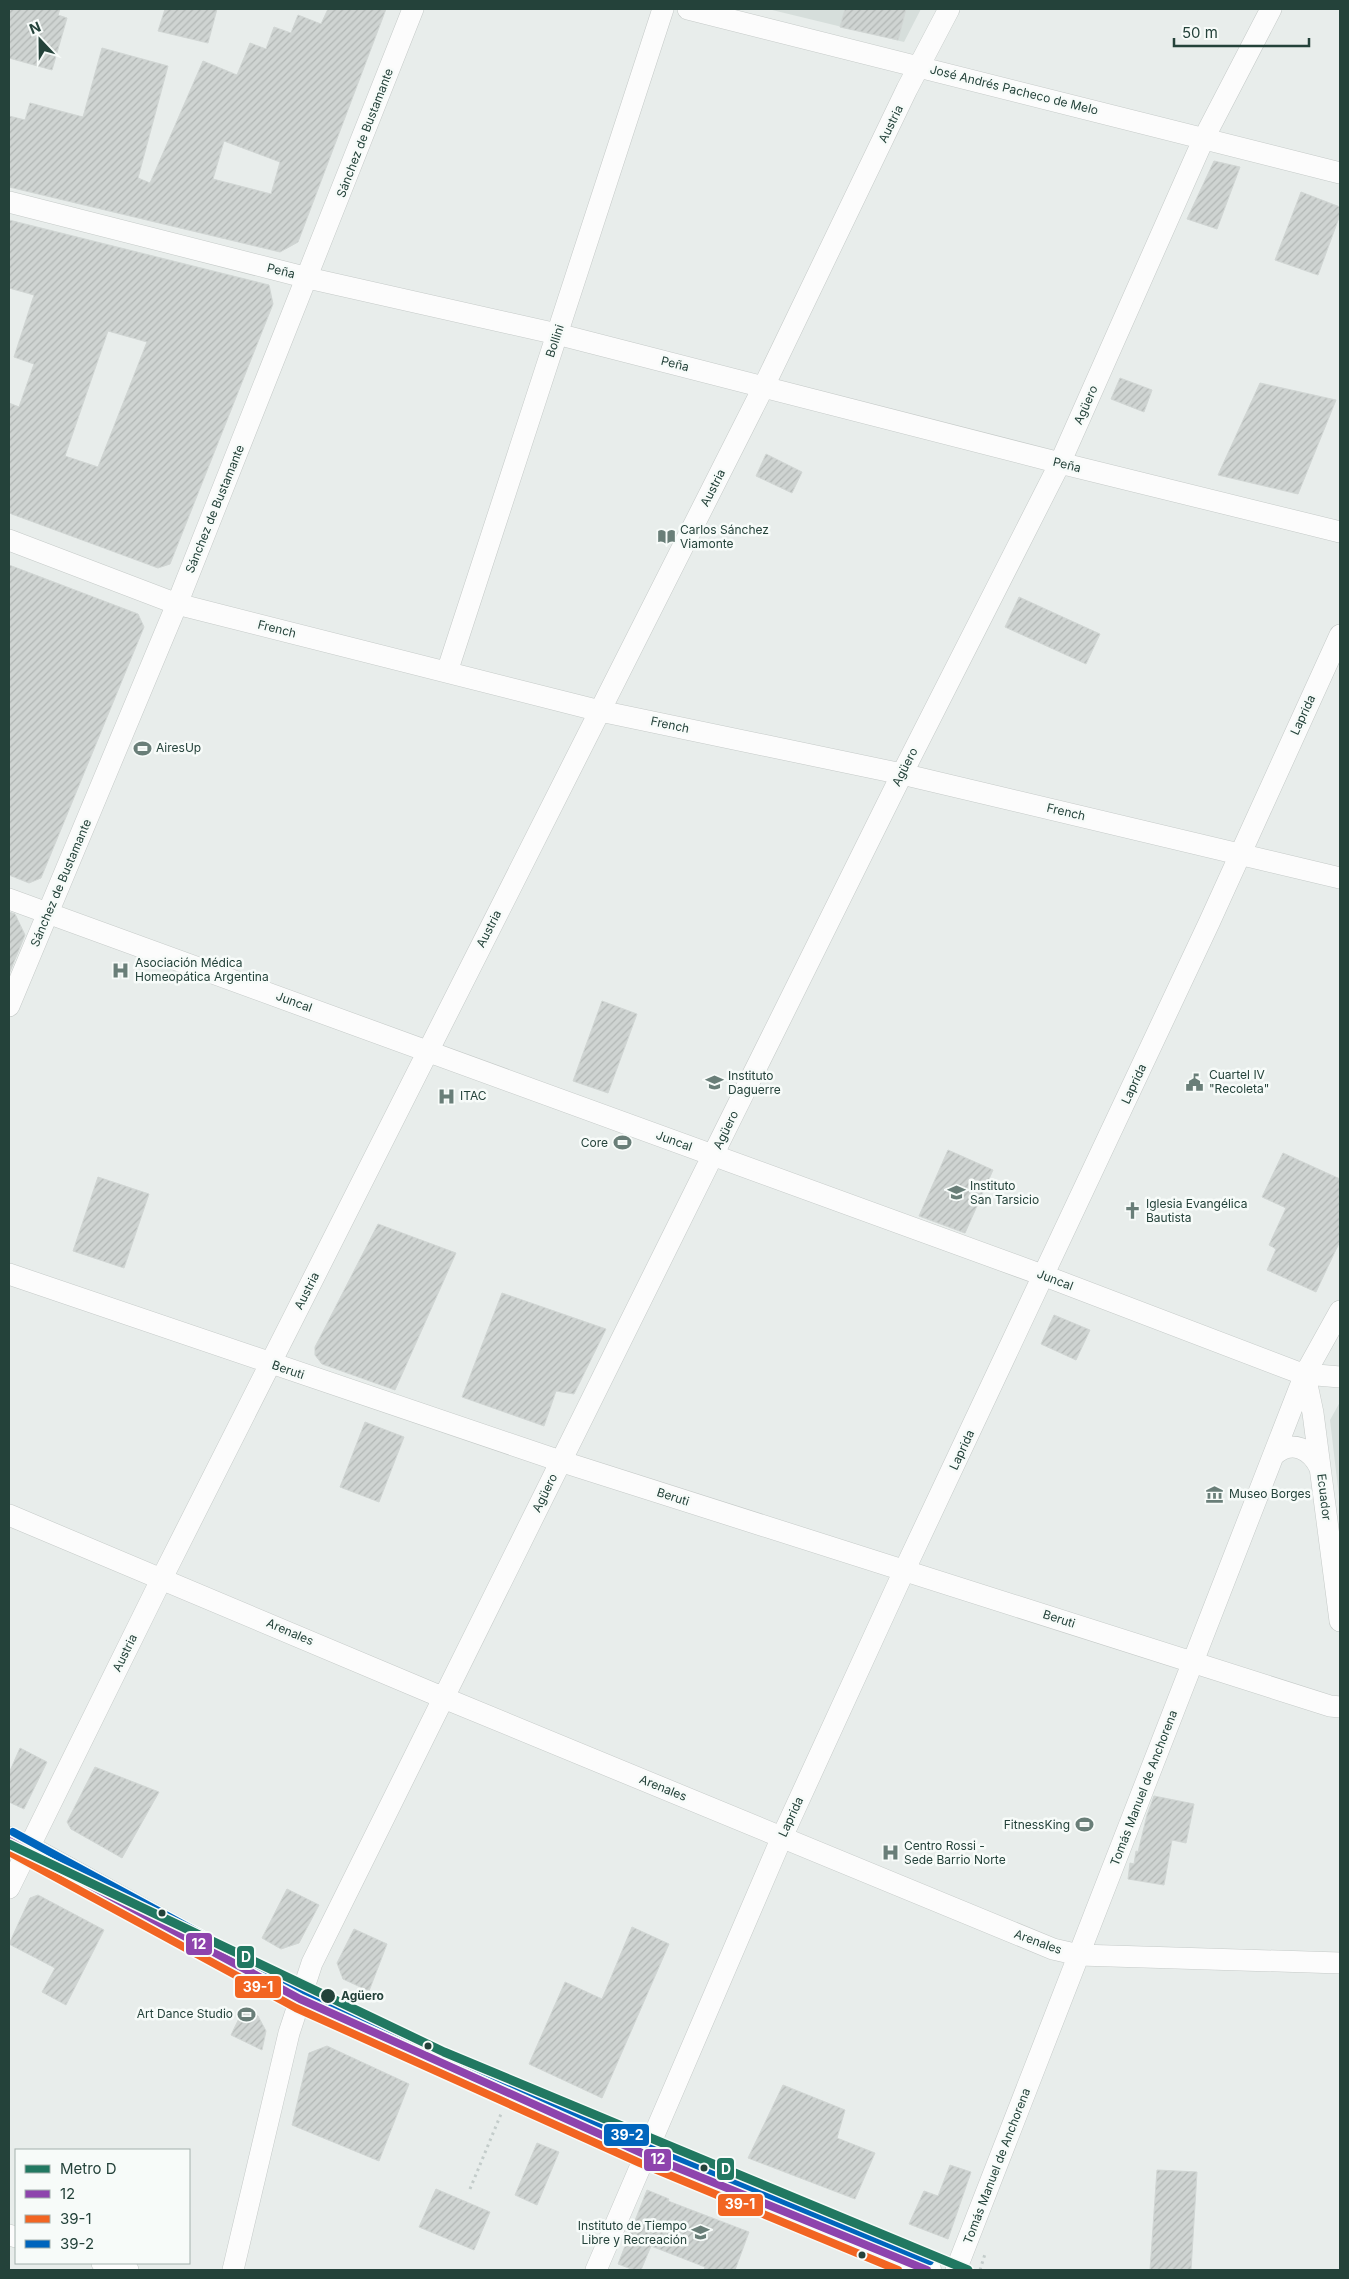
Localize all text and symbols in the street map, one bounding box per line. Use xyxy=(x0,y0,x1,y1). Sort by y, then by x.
north arrow xyxy=(15,15,65,65)
scale bar xyxy=(1174,15,1309,47)
text: N xyxy=(27,18,43,37)
text: 50 m xyxy=(1182,23,1218,42)
street label: José Andrés Pacheco de Melo xyxy=(928,61,1100,118)
street label: Sánchez de Bustamante xyxy=(333,66,396,200)
street label: Austria xyxy=(875,103,906,145)
street label: Peña xyxy=(266,260,297,281)
street label: Bollini xyxy=(542,322,567,359)
street label: Peña xyxy=(660,353,691,374)
street label: Agüero xyxy=(1070,383,1101,427)
street label: Sánchez de Bustamante xyxy=(182,442,247,575)
street label: Peña xyxy=(1052,454,1083,475)
street label: Austria xyxy=(697,467,728,509)
place label: Carlos Sánchez Viamonte xyxy=(680,522,769,551)
library icon: Carlos Sánchez Viamonte xyxy=(656,527,676,547)
street label: French xyxy=(256,617,298,641)
street label: Laprida xyxy=(1287,692,1318,737)
street label: French xyxy=(649,713,691,736)
sports icon: AiresUp xyxy=(132,738,152,758)
place label: AiresUp xyxy=(156,740,201,755)
street label: Agüero xyxy=(889,745,921,789)
street label: French xyxy=(1045,800,1087,823)
street label: Sánchez de Bustamante xyxy=(27,817,94,949)
street label: Austria xyxy=(473,908,504,950)
place label: Asociación Médica Homeopática Argentina xyxy=(135,955,269,984)
hospital icon: Asociación Médica Homeopática Argentina xyxy=(111,960,131,980)
street label: Juncal xyxy=(274,988,314,1015)
street label: Laprida xyxy=(1118,1061,1149,1106)
place label: Cuartel IV "Recoleta" xyxy=(1209,1067,1269,1096)
place label: Instituto Daguerre xyxy=(728,1068,781,1097)
public building icon: Cuartel IV "Recoleta" xyxy=(1185,1072,1205,1092)
school or university icon: Instituto Daguerre xyxy=(704,1073,724,1093)
hospital icon: ITAC xyxy=(436,1086,456,1106)
place label: ITAC xyxy=(460,1088,487,1103)
street label: Agüero xyxy=(710,1108,741,1152)
street label: Juncal xyxy=(654,1127,694,1154)
sports icon: Core xyxy=(612,1133,632,1153)
place label: Core xyxy=(581,1135,608,1150)
place label: Instituto San Tarsicio xyxy=(970,1178,1039,1207)
school or university icon: Instituto San Tarsicio xyxy=(946,1183,966,1203)
place label: Iglesia Evangélica Bautista xyxy=(1146,1196,1247,1225)
church icon: Iglesia Evangélica Bautista xyxy=(1122,1201,1142,1221)
street label: Juncal xyxy=(1035,1266,1075,1293)
street label: Austria xyxy=(291,1270,322,1312)
street label: Beruti xyxy=(270,1357,306,1382)
street label: Laprida xyxy=(946,1427,977,1472)
street label: Agüero xyxy=(529,1471,560,1515)
street label: Ecuador xyxy=(1314,1473,1335,1522)
street label: Beruti xyxy=(655,1484,691,1509)
museum icon: Museo Borges xyxy=(1205,1484,1225,1504)
place label: Museo Borges xyxy=(1229,1486,1311,1501)
street label: Beruti xyxy=(1041,1606,1077,1631)
street label: Arenales xyxy=(264,1615,316,1648)
street label: Austria xyxy=(109,1632,140,1674)
street label: Tomás Manuel de Anchorena xyxy=(1107,1708,1180,1868)
street label: Arenales xyxy=(637,1771,689,1804)
street label: Laprida xyxy=(775,1794,806,1839)
sports icon: FitnessKing xyxy=(1074,1815,1094,1835)
place label: FitnessKing xyxy=(1004,1817,1070,1832)
place label: Centro Rossi - Sede Barrio Norte xyxy=(904,1838,1006,1867)
hospital icon: Centro Rossi - Sede Barrio Norte xyxy=(880,1843,900,1863)
unlabelled marker xyxy=(157,1908,167,1918)
street label: Arenales xyxy=(1012,1926,1064,1957)
line badge: 12 xyxy=(185,1932,213,1956)
text: 12 xyxy=(192,1935,207,1952)
line badge: D xyxy=(236,1945,255,1969)
text: D xyxy=(241,1948,251,1965)
line badge: 39-1 xyxy=(234,1975,282,1999)
text: 39-1 xyxy=(243,1978,273,1995)
marker: Agüero xyxy=(319,1987,337,2005)
place label: Agüero xyxy=(341,1988,384,2003)
sports icon: Art Dance Studio xyxy=(237,2004,257,2024)
place label: Art Dance Studio xyxy=(137,2006,233,2021)
unlabelled marker xyxy=(423,2041,433,2051)
street label: Tomás Manuel de Anchorena xyxy=(960,2086,1033,2246)
line badge: 39-2 xyxy=(603,2123,650,2147)
text: 39-2 xyxy=(610,2126,644,2143)
line badge: 12 xyxy=(643,2148,672,2172)
legend xyxy=(15,2149,190,2264)
text: 12 xyxy=(651,2150,666,2167)
line badge: D xyxy=(716,2157,735,2181)
text: Metro D xyxy=(60,2159,117,2178)
text: D xyxy=(721,2160,731,2177)
unlabelled marker xyxy=(699,2163,709,2173)
text: 12 xyxy=(60,2184,75,2203)
line badge: 39-1 xyxy=(717,2193,764,2217)
text: 39-1 xyxy=(725,2195,755,2212)
text: 39-1 xyxy=(60,2209,92,2228)
place label: Instituto de Tiempo Libre y Recreación xyxy=(578,2218,687,2247)
school or university icon: Instituto de Tiempo Libre y Recreación xyxy=(691,2223,711,2243)
text: 39-2 xyxy=(60,2234,94,2253)
unlabelled marker xyxy=(857,2250,867,2260)

